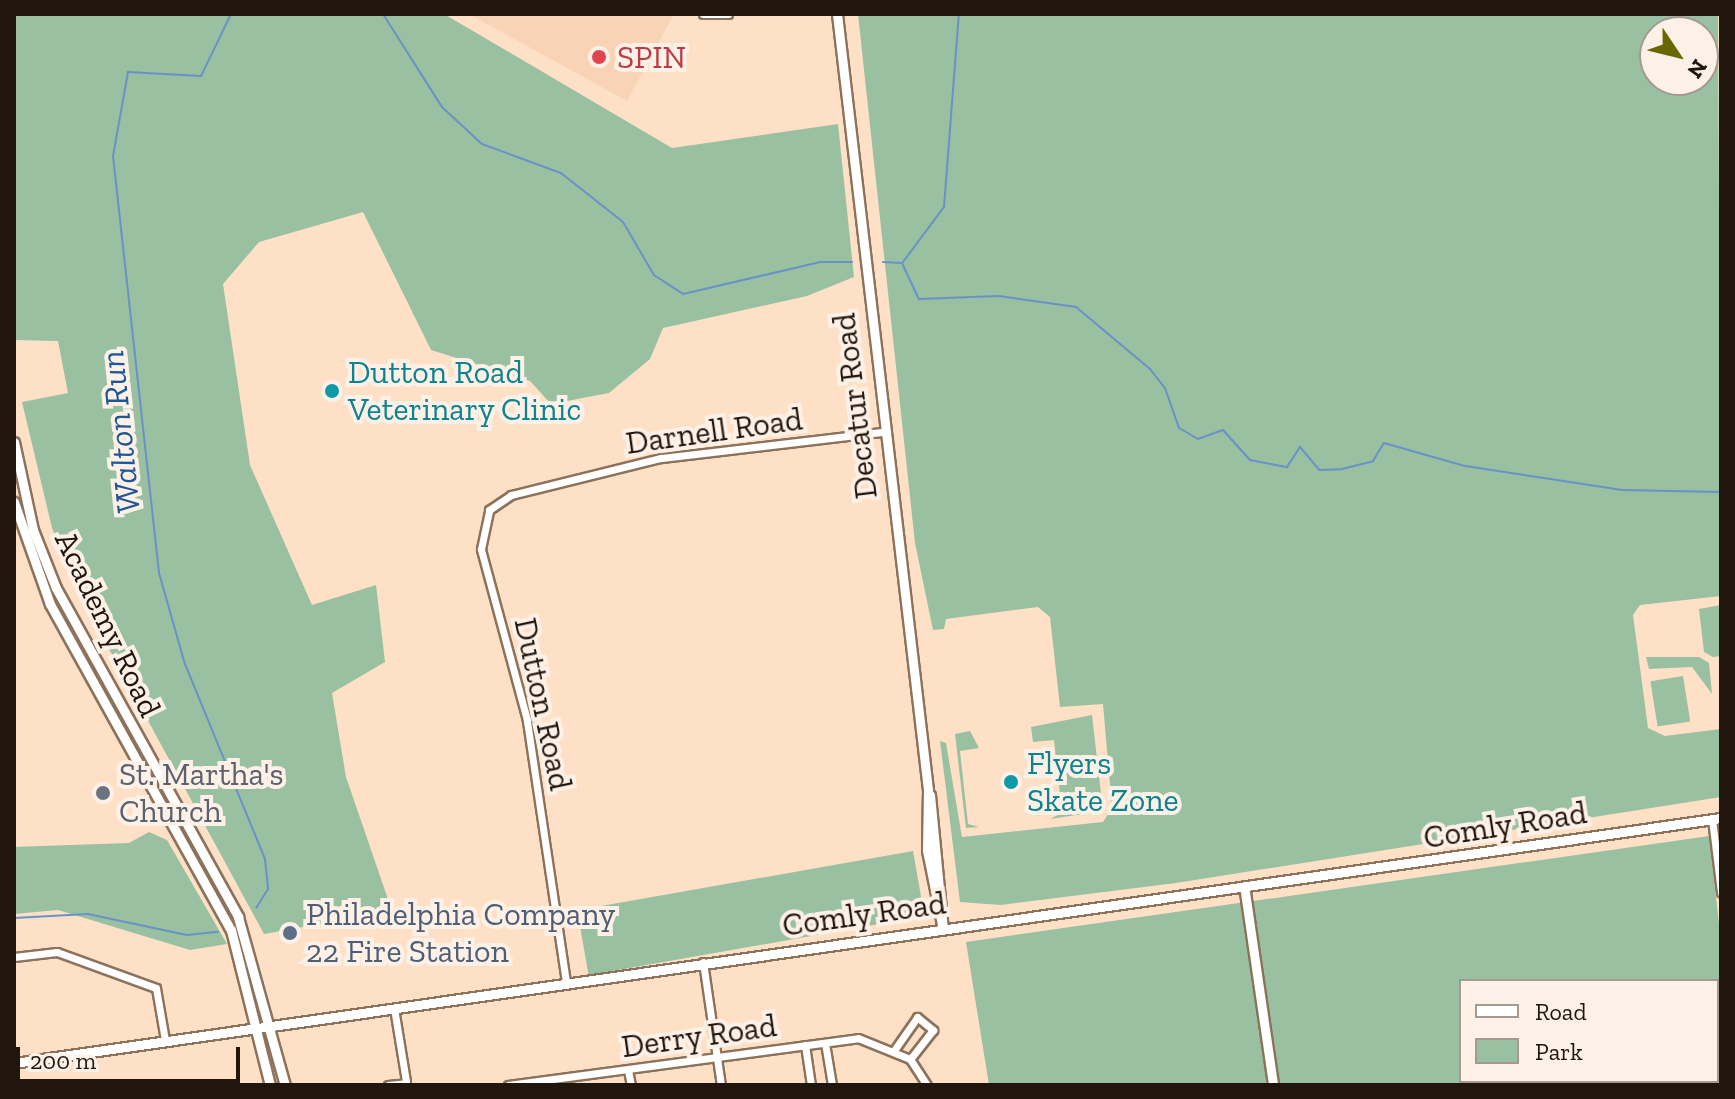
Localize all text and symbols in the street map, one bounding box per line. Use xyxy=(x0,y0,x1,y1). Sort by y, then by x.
north arrow xyxy=(1639,16,1719,96)
place label: SPIN xyxy=(617,38,686,76)
marker: SPIN xyxy=(588,46,610,68)
text: N xyxy=(1682,54,1713,83)
street label: Decatur Road xyxy=(825,311,885,501)
water label: Walton Run xyxy=(91,348,149,516)
place label: Dutton Road Veterinary Clinic xyxy=(348,354,582,429)
marker: Dutton Road Veterinary Clinic xyxy=(323,382,341,400)
street label: Darnell Road xyxy=(623,400,805,462)
street label: Academy Road xyxy=(46,525,170,723)
street label: Dutton Road xyxy=(506,614,580,794)
place label: Flyers Skate Zone xyxy=(1027,745,1179,820)
place label: St. Martha's Church xyxy=(119,756,284,831)
marker: Flyers Skate Zone xyxy=(1002,773,1020,791)
marker: St. Martha's Church xyxy=(94,784,112,802)
street label: Comly Road xyxy=(1420,793,1590,857)
street label: Comly Road xyxy=(780,883,948,945)
place label: Philadelphia Company 22 Fire Station xyxy=(306,896,615,971)
marker: Philadelphia Company 22 Fire Station xyxy=(281,924,299,942)
legend xyxy=(1459,979,1719,1083)
text: Road xyxy=(1535,997,1587,1026)
street label: Derry Road xyxy=(619,1006,779,1066)
scale bar xyxy=(20,1031,244,1081)
text: Park xyxy=(1535,1037,1583,1066)
text: 200 m xyxy=(30,1046,96,1075)

